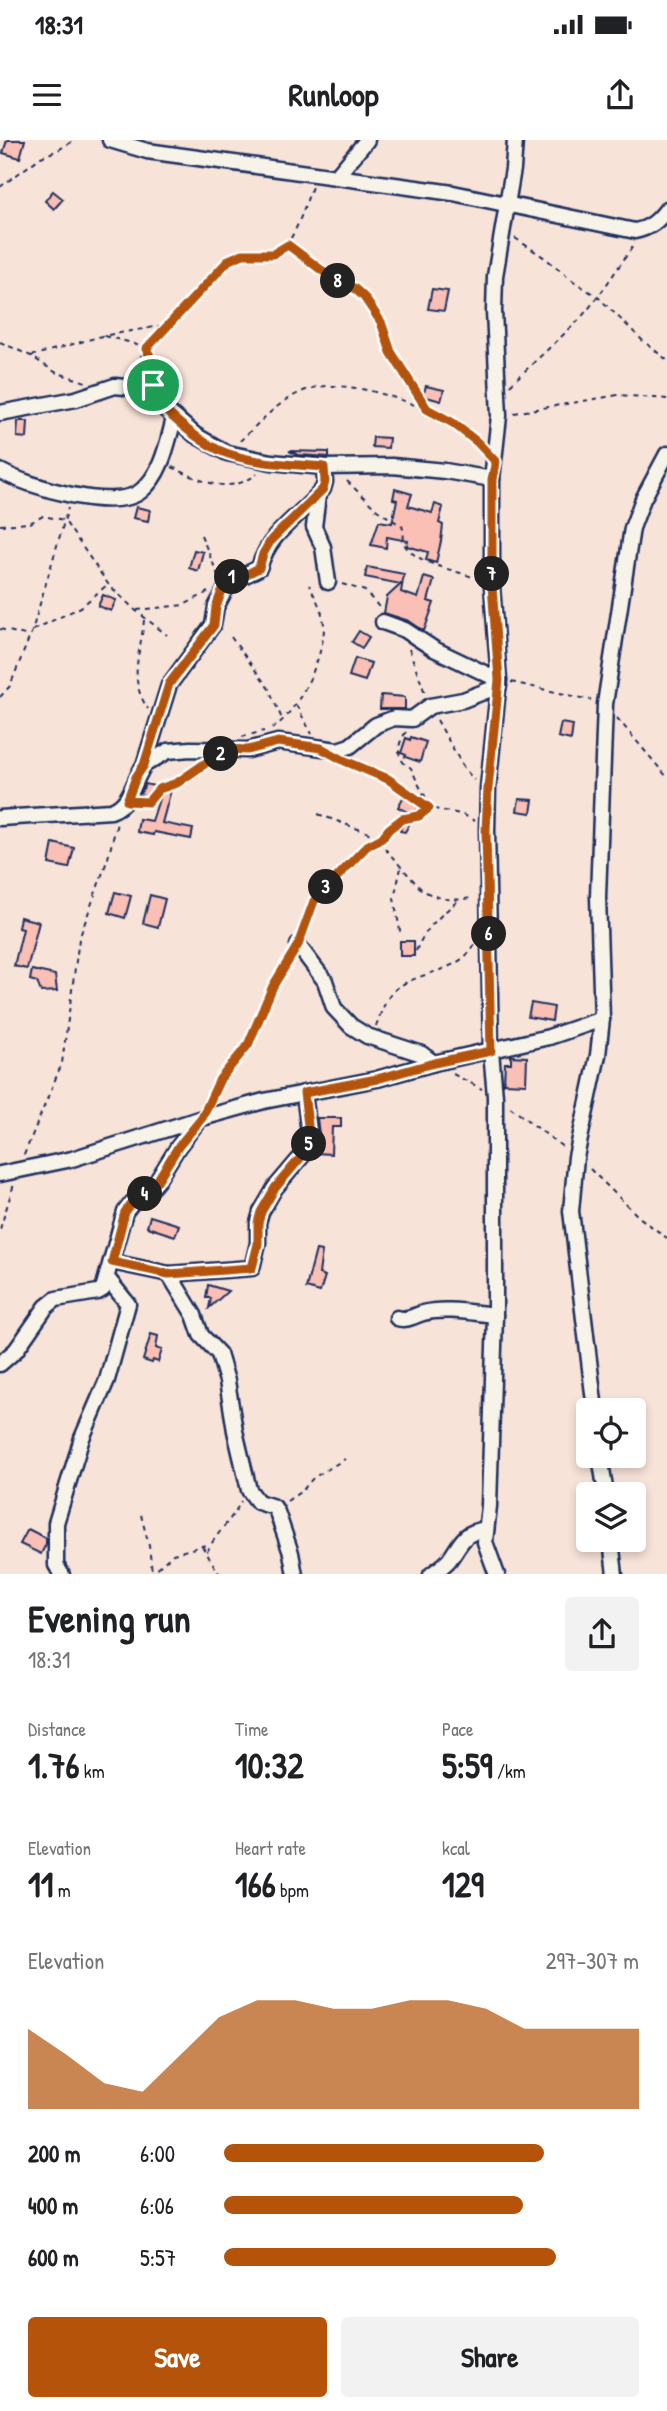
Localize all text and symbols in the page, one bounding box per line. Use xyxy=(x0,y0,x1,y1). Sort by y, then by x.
text: 18:31 xyxy=(35,7,83,42)
text: Runloop xyxy=(289,73,378,116)
icon: menu xyxy=(28,76,66,114)
icon: share xyxy=(601,76,639,114)
pin: 8 xyxy=(320,264,356,298)
text: 8 xyxy=(333,267,342,293)
pin xyxy=(123,355,183,415)
icon: arrive xyxy=(134,366,172,404)
pin: 7 xyxy=(475,556,510,592)
pin: 1 xyxy=(215,560,250,594)
text: 7 xyxy=(487,560,496,586)
text: 1 xyxy=(228,563,235,589)
pin: 2 xyxy=(204,736,238,772)
text: 2 xyxy=(216,740,225,766)
pin: 3 xyxy=(308,870,344,904)
text: 3 xyxy=(321,873,330,899)
pin: 6 xyxy=(472,916,506,952)
text: 6 xyxy=(485,920,492,946)
pin: 5 xyxy=(292,1126,326,1161)
text: 5 xyxy=(304,1130,313,1156)
pin: 4 xyxy=(128,1176,162,1212)
text: 4 xyxy=(141,1180,148,1206)
map controls xyxy=(576,1398,646,1552)
button: locate xyxy=(576,1398,646,1468)
button: layers xyxy=(576,1482,646,1552)
text: Evening run xyxy=(28,1592,191,1644)
button: share xyxy=(565,1597,639,1671)
text: 18:31 xyxy=(28,1644,70,1675)
text: Distance xyxy=(28,1716,86,1742)
text: Time xyxy=(235,1716,269,1742)
text: Pace xyxy=(442,1716,474,1742)
text: 1.76 xyxy=(28,1742,80,1789)
text: 10:32 xyxy=(235,1742,304,1789)
text: 5:59 xyxy=(442,1742,493,1789)
text: km xyxy=(80,1758,105,1784)
text: /km xyxy=(493,1758,526,1784)
text: Elevation xyxy=(28,1835,91,1861)
text: Heart rate xyxy=(235,1835,306,1861)
text: kcal xyxy=(442,1835,470,1861)
text: 11 xyxy=(28,1861,53,1908)
text: 166 xyxy=(235,1861,276,1908)
text: 129 xyxy=(442,1861,484,1908)
text: m xyxy=(53,1877,71,1903)
text: bpm xyxy=(276,1877,309,1903)
text: Elevation xyxy=(28,1945,104,1976)
text: 297–307 m xyxy=(546,1945,639,1976)
text: 200 m xyxy=(28,2138,80,2169)
text: 6:00 xyxy=(140,2138,175,2169)
text: 400 m xyxy=(28,2190,78,2221)
text: 6:06 xyxy=(140,2190,174,2221)
text: 600 m xyxy=(28,2242,79,2273)
text: 5:57 xyxy=(140,2242,176,2273)
button: Save xyxy=(28,2317,327,2397)
button: Share xyxy=(341,2317,639,2397)

